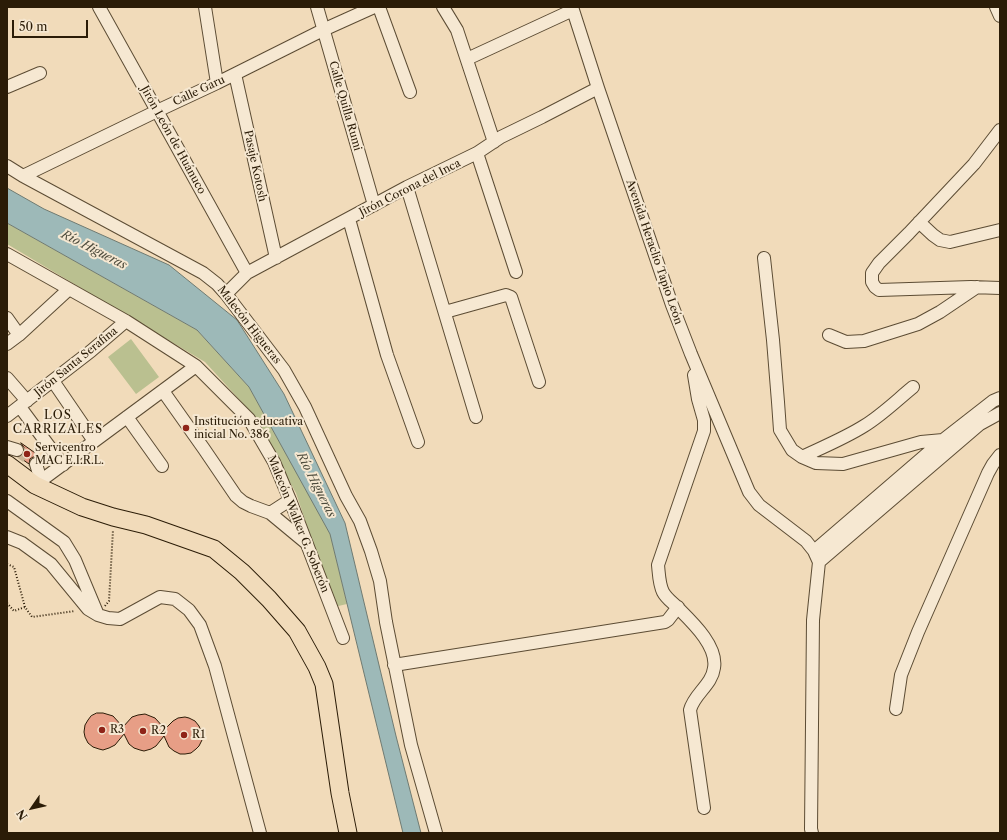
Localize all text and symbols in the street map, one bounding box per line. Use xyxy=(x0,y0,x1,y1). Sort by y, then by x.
scale bar xyxy=(14,12,90,38)
text: 50 m xyxy=(19,19,48,34)
street label: Calle Quilla Rumi xyxy=(326,60,364,152)
street label: Calle Garu xyxy=(171,73,227,109)
street label: Jirón León de Huánuco xyxy=(138,83,208,197)
street label: Pasaje Kotosh xyxy=(241,129,269,203)
street label: Jirón Corona del Inca xyxy=(357,157,463,219)
street label: Avenida Heraclio Tapio León xyxy=(623,178,685,326)
water label: Río Higueras xyxy=(59,227,129,273)
street label: Malecón Higueras xyxy=(214,283,284,367)
street label: Jirón Santa Serafina xyxy=(32,324,120,400)
district label: LOS CARRIZALES xyxy=(13,409,103,437)
place label: Institución educativa inicial No. 386 xyxy=(194,415,303,441)
marker: Institución educativa inicial No. 386 xyxy=(181,423,191,433)
place label: Servicentro MAC E.I.R.L. xyxy=(35,441,104,467)
marker: Servicentro MAC E.I.R.L. xyxy=(22,449,32,459)
water label: Río Higueras xyxy=(293,450,339,520)
street label: Malecón Walker G. Soberón xyxy=(264,453,332,595)
place label: R3 xyxy=(110,723,124,737)
place label: R2 xyxy=(151,724,166,738)
marker: R3 xyxy=(97,725,107,735)
marker: R2 xyxy=(138,726,148,736)
place label: R1 xyxy=(192,728,205,742)
marker: R1 xyxy=(179,730,189,740)
north arrow xyxy=(12,788,52,828)
text: N xyxy=(14,807,31,823)

